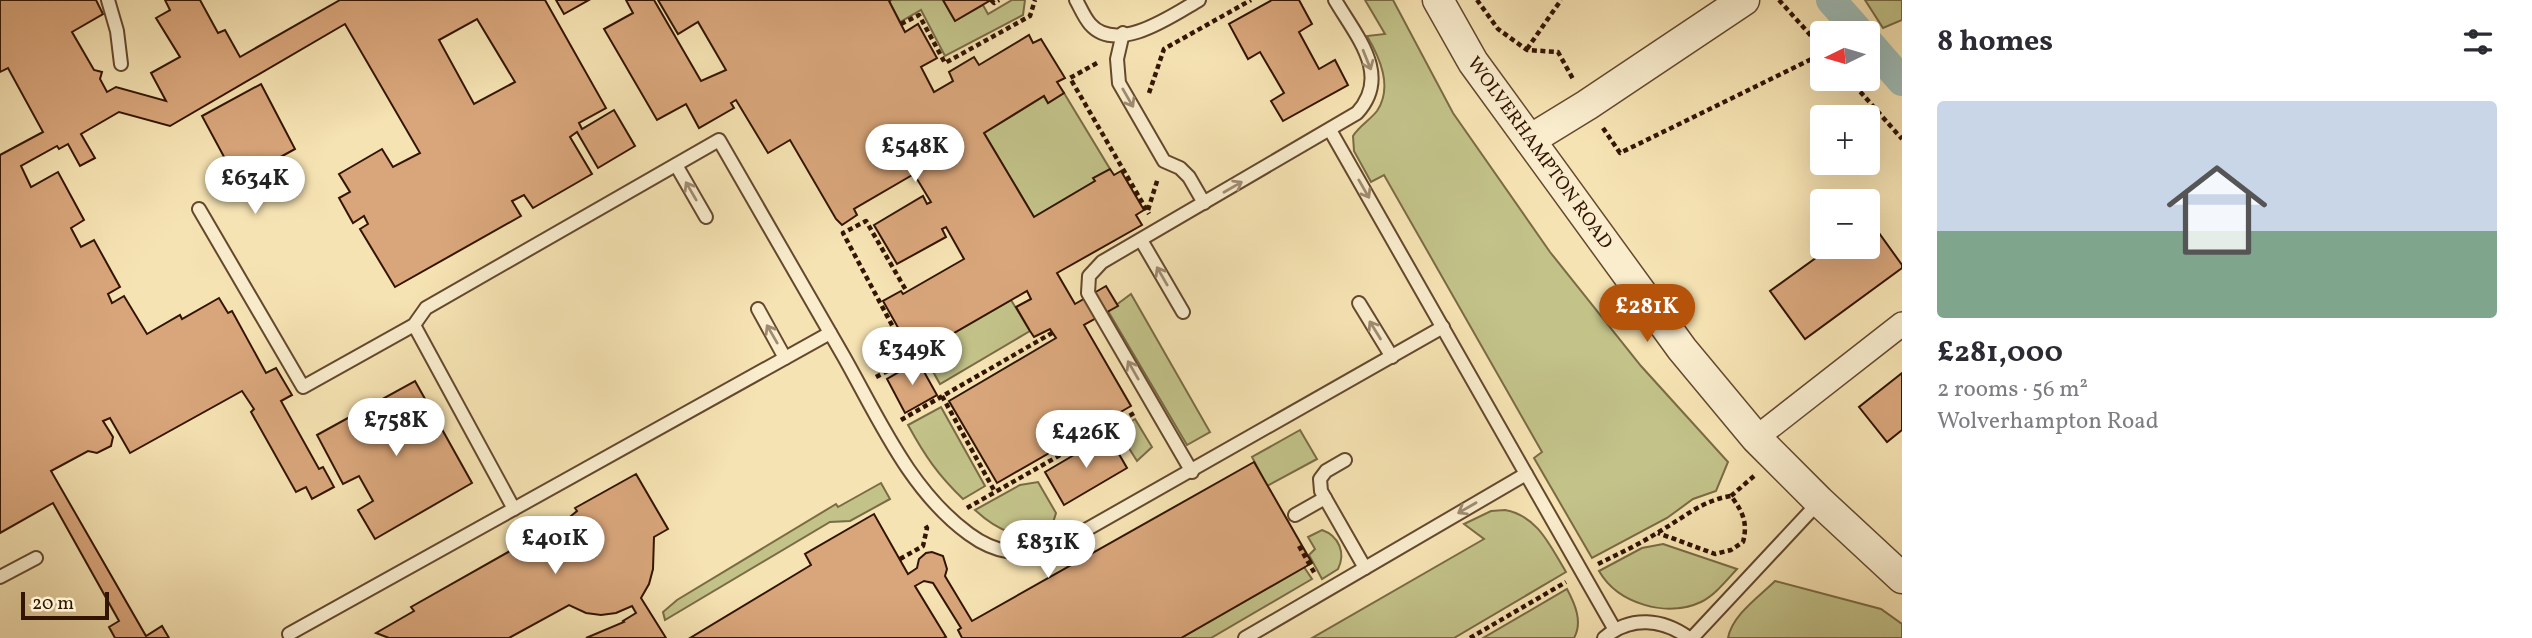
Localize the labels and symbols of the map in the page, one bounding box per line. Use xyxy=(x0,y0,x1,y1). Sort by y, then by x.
north arrow xyxy=(1810,21,1880,91)
one-way arrow xyxy=(1362,48,1375,70)
street label: WOLVERHAMPTON ROAD xyxy=(1461,52,1618,255)
one-way arrow xyxy=(1121,88,1135,108)
pin: £548K xyxy=(866,124,964,184)
pin: £634K xyxy=(206,156,304,216)
one-way arrow xyxy=(1357,179,1371,199)
one-way arrow xyxy=(1222,180,1242,194)
one-way arrow xyxy=(684,181,698,201)
one-way arrow xyxy=(1155,266,1169,286)
pin: £281K xyxy=(1598,284,1696,344)
one-way arrow xyxy=(1368,320,1382,340)
one-way arrow xyxy=(764,324,778,344)
pin: £349K xyxy=(863,328,961,387)
one-way arrow xyxy=(1125,361,1139,381)
pin: £758K xyxy=(347,398,445,458)
pin: £426K xyxy=(1037,410,1135,470)
one-way arrow xyxy=(1458,502,1478,516)
pin: £401K xyxy=(506,516,604,576)
pin: £831K xyxy=(999,520,1097,580)
scale bar xyxy=(21,589,108,621)

